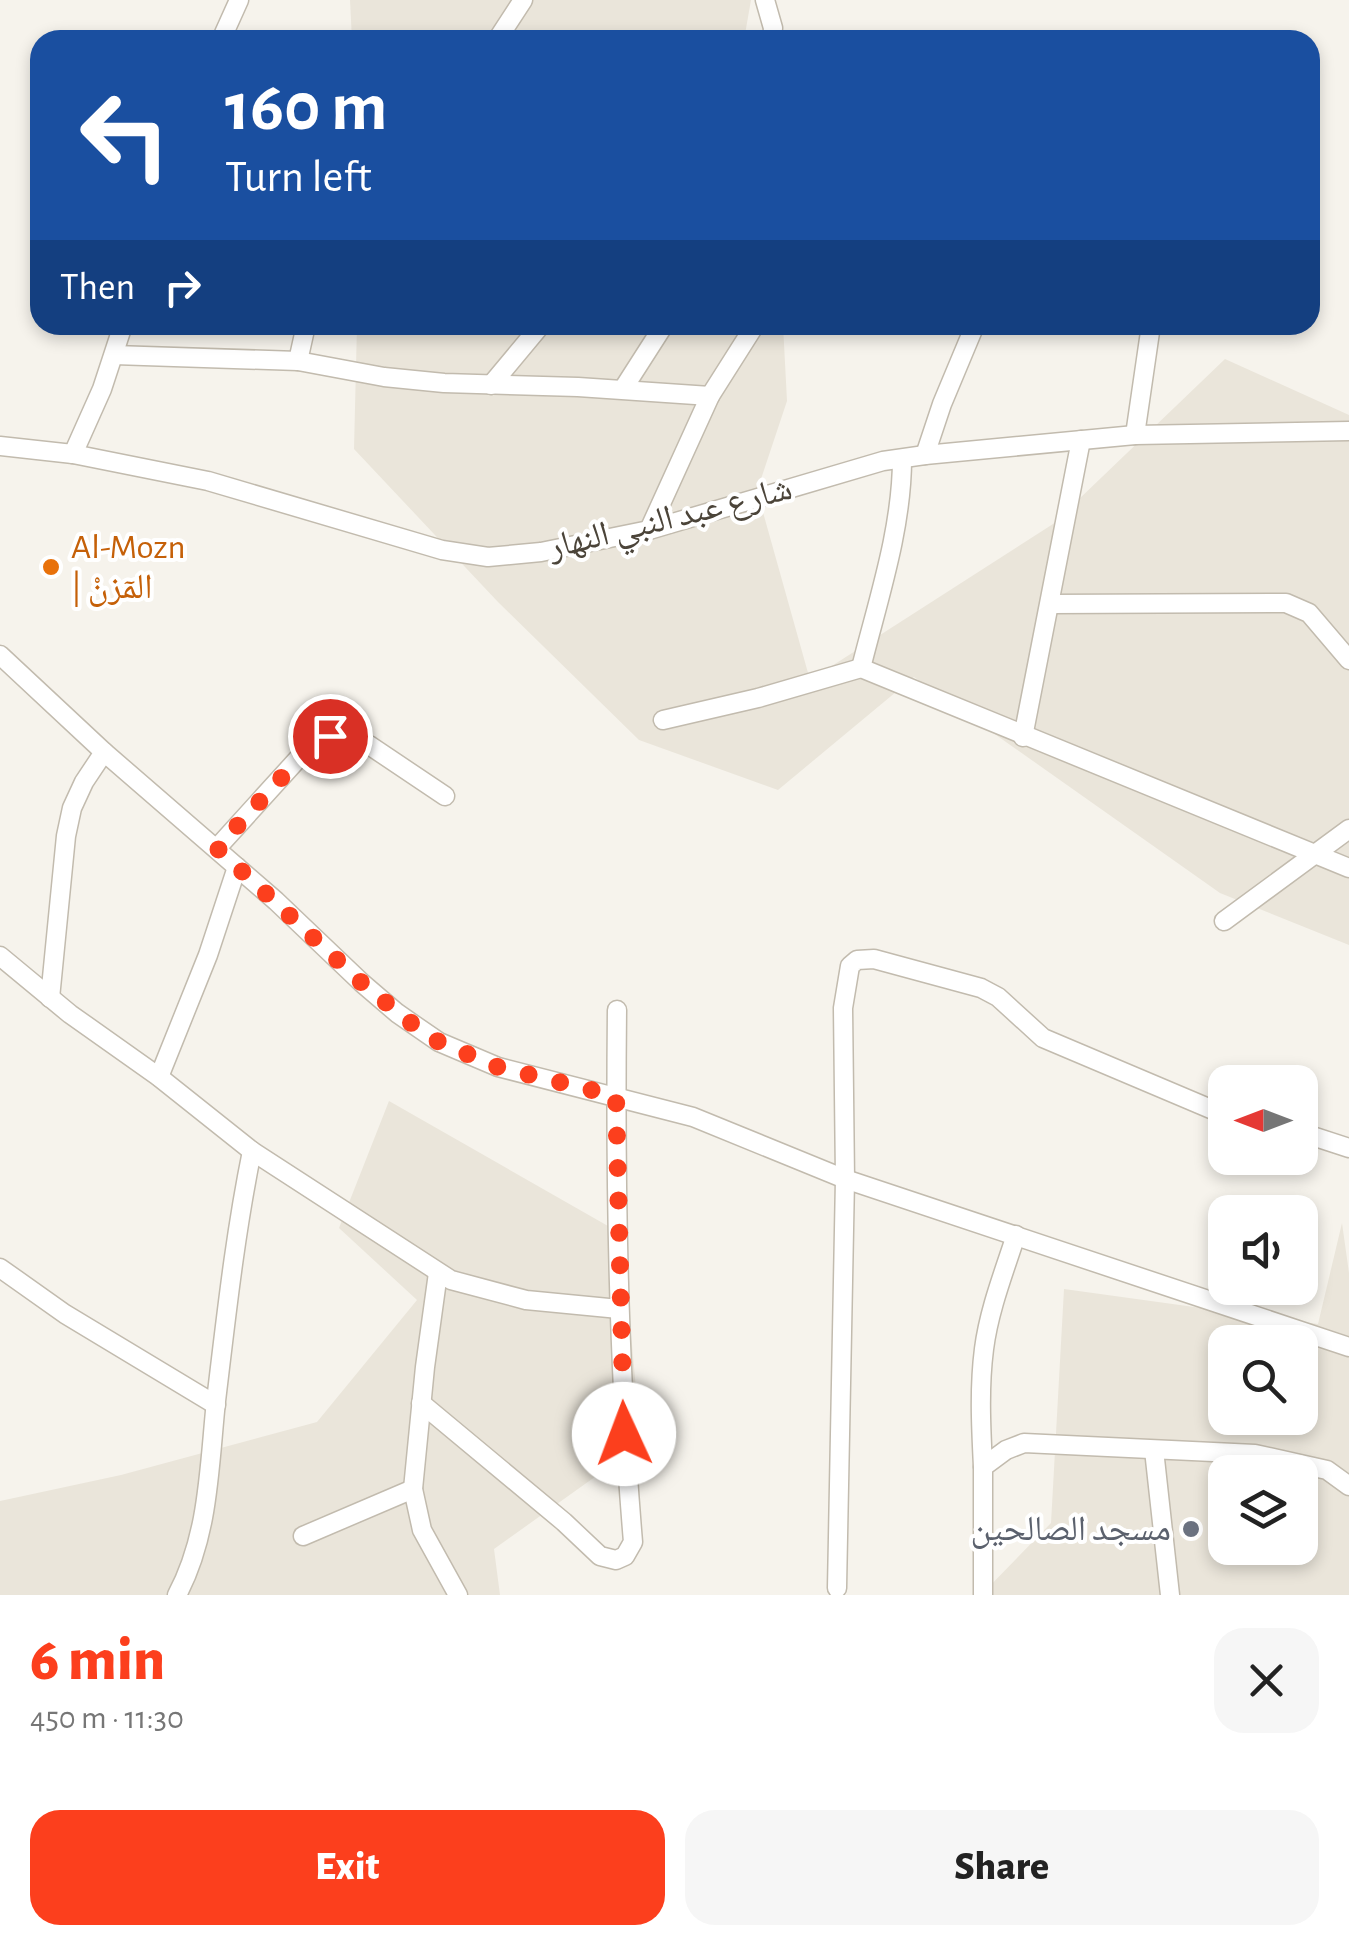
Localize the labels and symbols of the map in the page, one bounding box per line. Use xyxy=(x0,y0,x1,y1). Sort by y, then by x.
street label: شارع عبد النبي النهار xyxy=(543,471,798,574)
place label: Al-Mozn | المٓزنْ xyxy=(71,530,186,607)
marker: Al-Mozn | المٓزنْ xyxy=(40,556,62,578)
pin xyxy=(288,694,373,779)
north arrow xyxy=(1208,1065,1318,1175)
position arrow xyxy=(572,1382,676,1486)
place label: مسجد الصالحين xyxy=(971,1512,1171,1549)
marker: مسجد الصالحين xyxy=(1180,1518,1202,1540)

